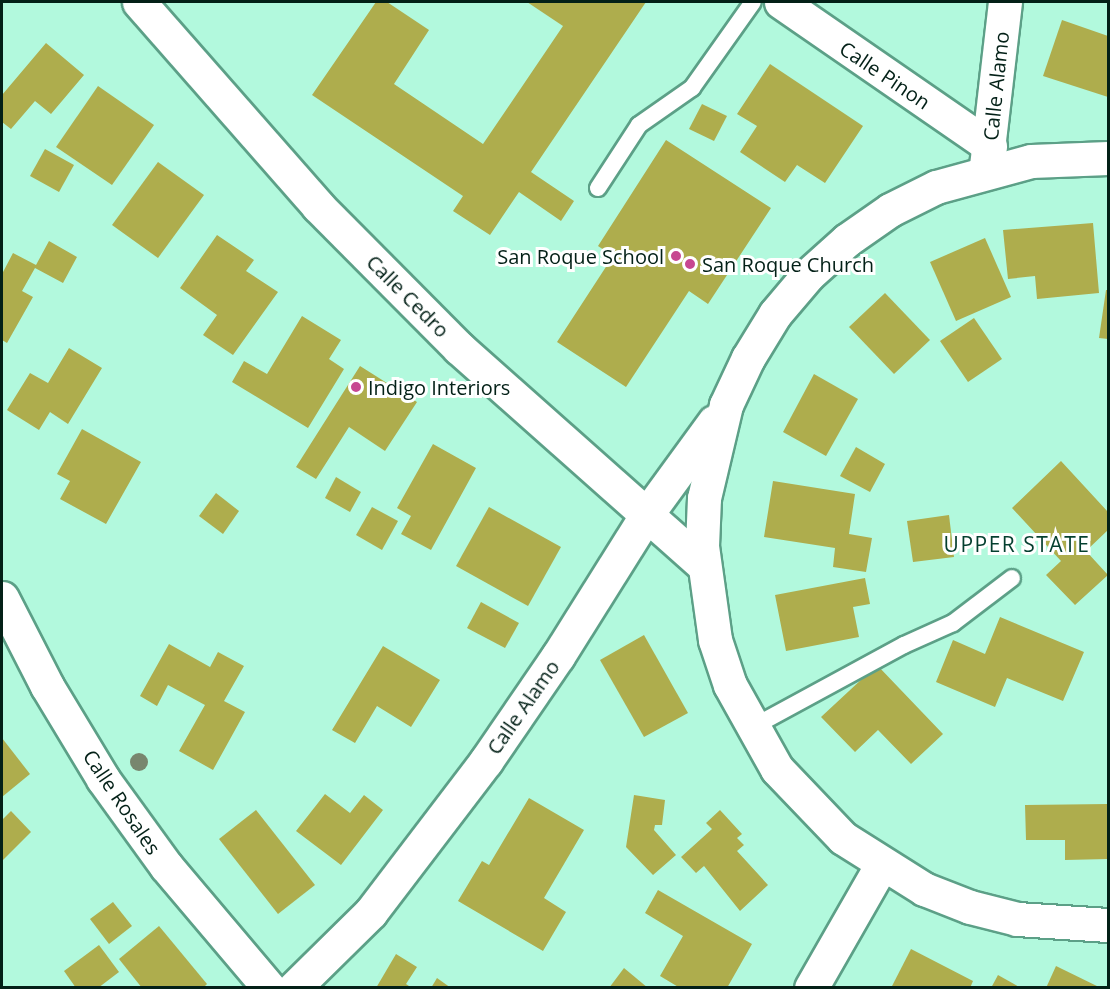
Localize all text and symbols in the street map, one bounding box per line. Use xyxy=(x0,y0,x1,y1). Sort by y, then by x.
street label: Calle Alamo xyxy=(978,30,1014,142)
street label: Calle Pinon xyxy=(835,36,935,114)
place label: San Roque School xyxy=(497,244,664,268)
marker: San Roque School xyxy=(669,249,683,263)
street label: Calle Cedro xyxy=(362,250,454,342)
place label: San Roque Church xyxy=(702,252,874,276)
marker: San Roque Church xyxy=(683,257,697,271)
place label: Indigo Interiors xyxy=(368,375,510,399)
marker: Indigo Interiors xyxy=(349,380,363,394)
district label: UPPER STATE xyxy=(944,531,1090,557)
street label: Calle Alamo xyxy=(482,655,564,759)
street label: Calle Rosales xyxy=(78,745,166,859)

